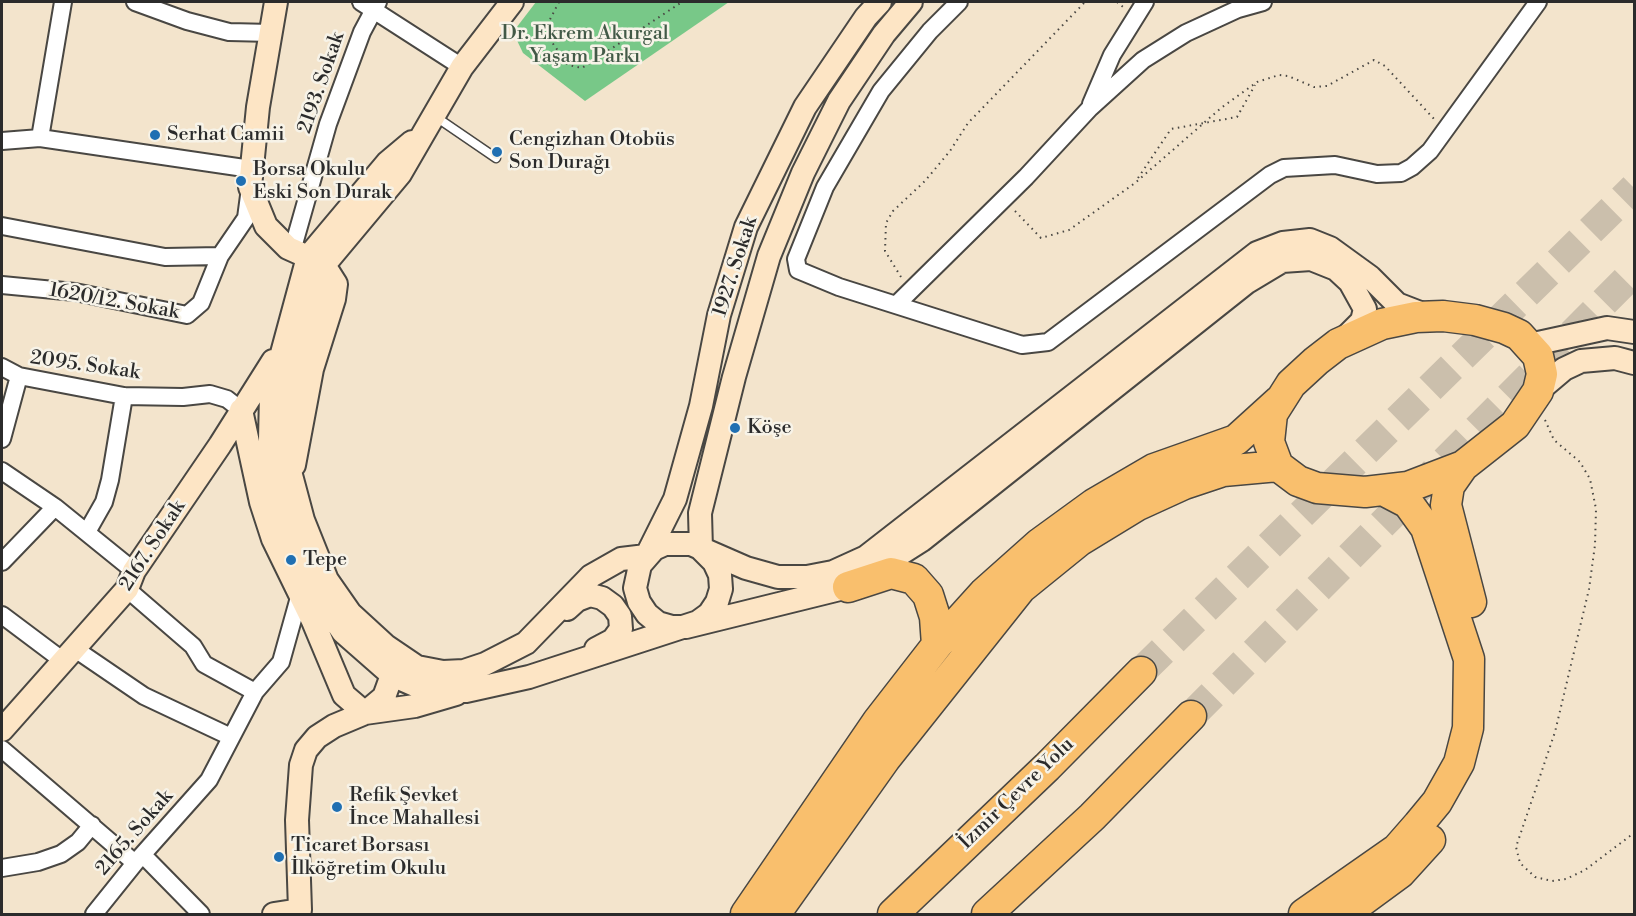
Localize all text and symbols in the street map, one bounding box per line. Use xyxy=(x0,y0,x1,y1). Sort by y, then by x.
park label: Dr. Ekrem Akurgal Yaşam Parkı xyxy=(501,22,669,69)
street label: 2193. Sokak xyxy=(293,29,351,137)
place label: Serhat Camii xyxy=(167,123,285,147)
marker: Serhat Camii xyxy=(148,128,162,142)
place label: Cengizhan Otobüs Son Durağı xyxy=(509,128,675,175)
marker: Cengizhan Otobüs Son Durağı xyxy=(490,145,504,159)
place label: Borsa Okulu Eski Son Durak xyxy=(253,158,392,205)
marker: Borsa Okulu Eski Son Durak xyxy=(234,174,248,188)
street label: 1927. Sokak xyxy=(709,214,763,320)
street label: 1620/12. Sokak xyxy=(47,279,181,325)
street label: 2095. Sokak xyxy=(28,346,142,386)
place label: Köşe xyxy=(747,416,792,440)
marker: Köşe xyxy=(728,421,742,435)
street label: 2167. Sokak xyxy=(115,496,191,596)
place label: Tepe xyxy=(303,548,347,572)
marker: Tepe xyxy=(284,553,298,567)
street label: İzmir Çevre Yolu xyxy=(954,733,1080,855)
place label: Refik Şevket İnce Mahallesi xyxy=(349,784,480,831)
street label: 2165. Sokak xyxy=(91,785,179,881)
marker: Refik Şevket İnce Mahallesi xyxy=(330,800,344,814)
place label: Ticaret Borsası İlköğretim Okulu xyxy=(291,834,446,881)
marker: Ticaret Borsası İlköğretim Okulu xyxy=(272,850,286,864)

